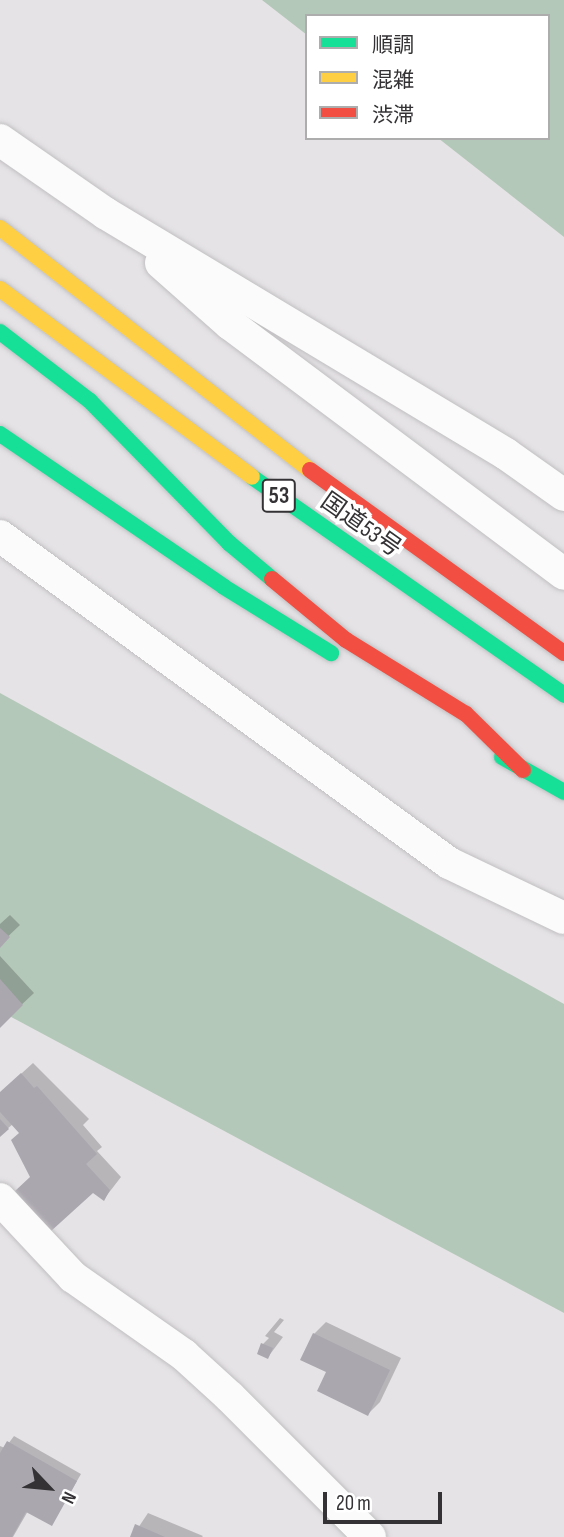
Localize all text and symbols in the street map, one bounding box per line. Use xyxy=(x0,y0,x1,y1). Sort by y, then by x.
legend xyxy=(305,14,550,140)
text: 順調 xyxy=(372,33,414,58)
text: 混雑 xyxy=(372,68,414,93)
text: 渋滞 xyxy=(372,103,414,128)
road number: 53 xyxy=(262,476,296,516)
street label: 国道53号 xyxy=(315,487,407,563)
north arrow xyxy=(14,1453,84,1523)
scale bar xyxy=(326,1478,445,1522)
text: N xyxy=(56,1488,81,1507)
text: 20 m xyxy=(336,1491,371,1516)

